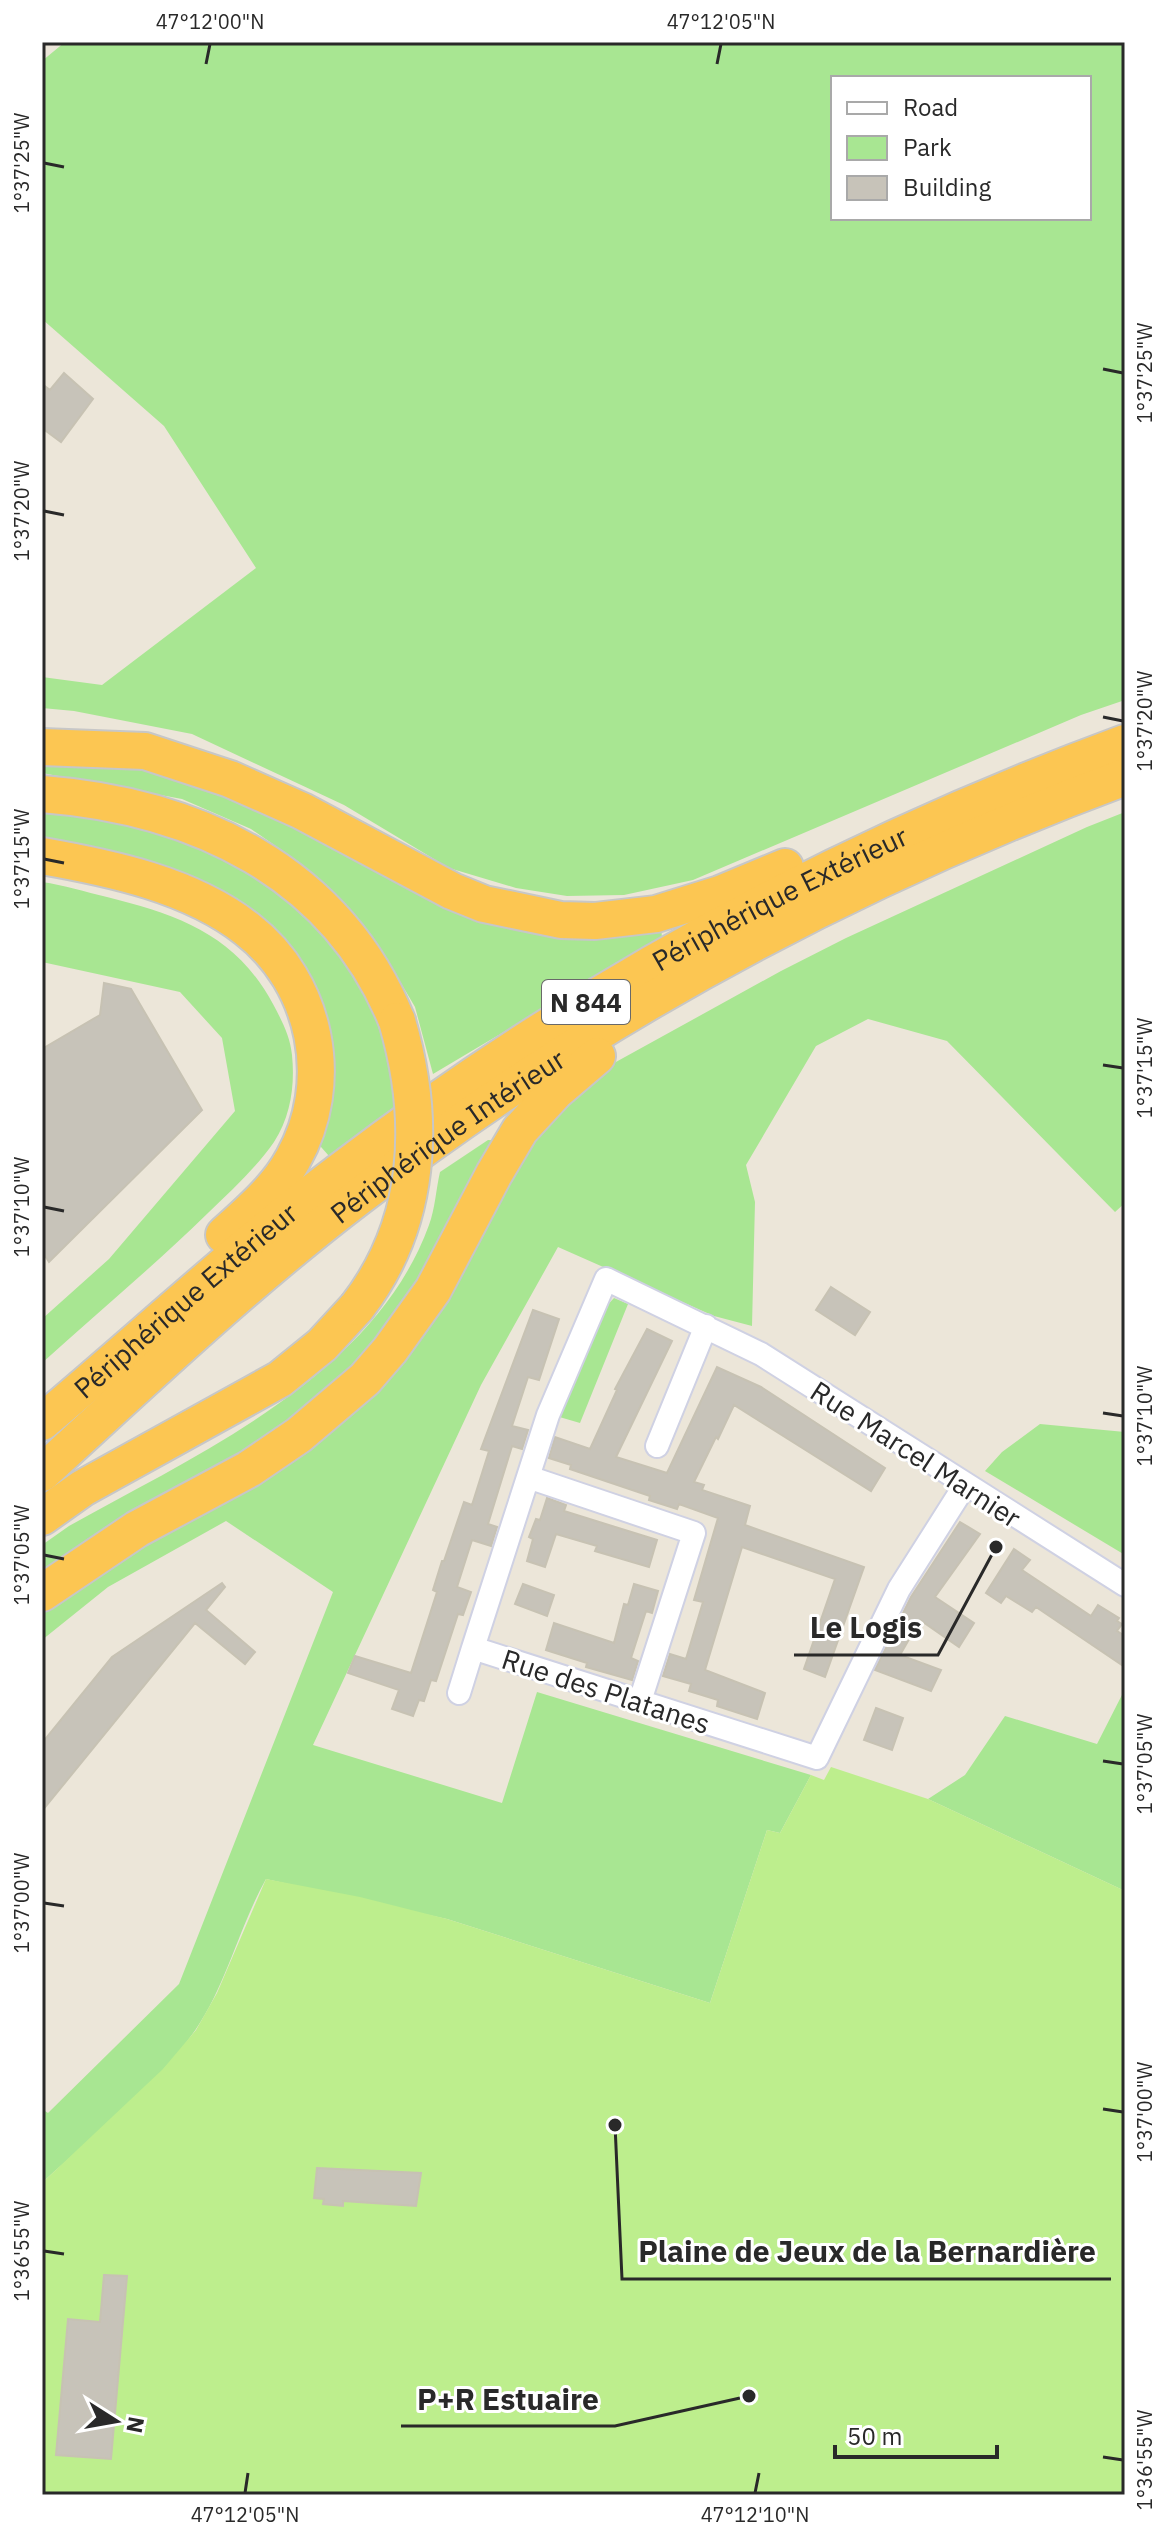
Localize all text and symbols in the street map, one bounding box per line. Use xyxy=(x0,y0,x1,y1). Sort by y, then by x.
text: 47°12'00"N xyxy=(156,8,264,35)
text: 47°12'05"N xyxy=(667,8,775,35)
legend xyxy=(831,76,1091,220)
text: Road xyxy=(903,91,958,123)
text: 1°37'25"W xyxy=(8,112,35,213)
text: Park xyxy=(903,131,952,163)
text: Building xyxy=(903,171,991,203)
text: 1°37'25"W xyxy=(1131,322,1158,423)
text: 1°37'20"W xyxy=(8,460,35,561)
text: 1°37'20"W xyxy=(1131,670,1158,771)
text: 1°37'15"W xyxy=(8,808,35,909)
street label: Périphérique Extérieur xyxy=(645,817,913,979)
road number: N 844 xyxy=(542,980,630,1024)
text: 1°37'15"W xyxy=(1131,1017,1158,1118)
street label: Périphérique Intérieur xyxy=(322,1040,571,1231)
text: 1°37'10"W xyxy=(8,1156,35,1257)
street label: Périphérique Extérieur xyxy=(66,1194,304,1406)
text: 1°37'10"W xyxy=(1131,1365,1158,1466)
street label: Rue Marcel Marnier xyxy=(804,1372,1028,1536)
text: 1°37'05"W xyxy=(8,1504,35,1605)
callout: Le Logis xyxy=(794,1601,938,1655)
text: Le Logis xyxy=(810,1607,922,1646)
street label: Rue des Platanes xyxy=(497,1640,715,1742)
text: 1°37'05"W xyxy=(1131,1713,1158,1814)
text: 1°37'00"W xyxy=(8,1852,35,1953)
text: 1°37'00"W xyxy=(1131,2061,1158,2162)
text: 1°36'55"W xyxy=(8,2200,35,2301)
callout: Plaine de Jeux de la Bernardière xyxy=(622,2225,1111,2279)
text: Plaine de Jeux de la Bernardière xyxy=(638,2231,1096,2270)
callout: P+R Estuaire xyxy=(401,2372,615,2426)
text: P+R Estuaire xyxy=(417,2379,599,2418)
north arrow xyxy=(76,2381,156,2461)
scale bar xyxy=(835,2409,997,2459)
text: 1°36'55"W xyxy=(1131,2409,1158,2510)
text: N xyxy=(120,2414,152,2436)
text: 50 m xyxy=(847,2420,902,2452)
text: 47°12'05"N xyxy=(191,2501,299,2528)
text: 47°12'10"N xyxy=(701,2501,809,2528)

